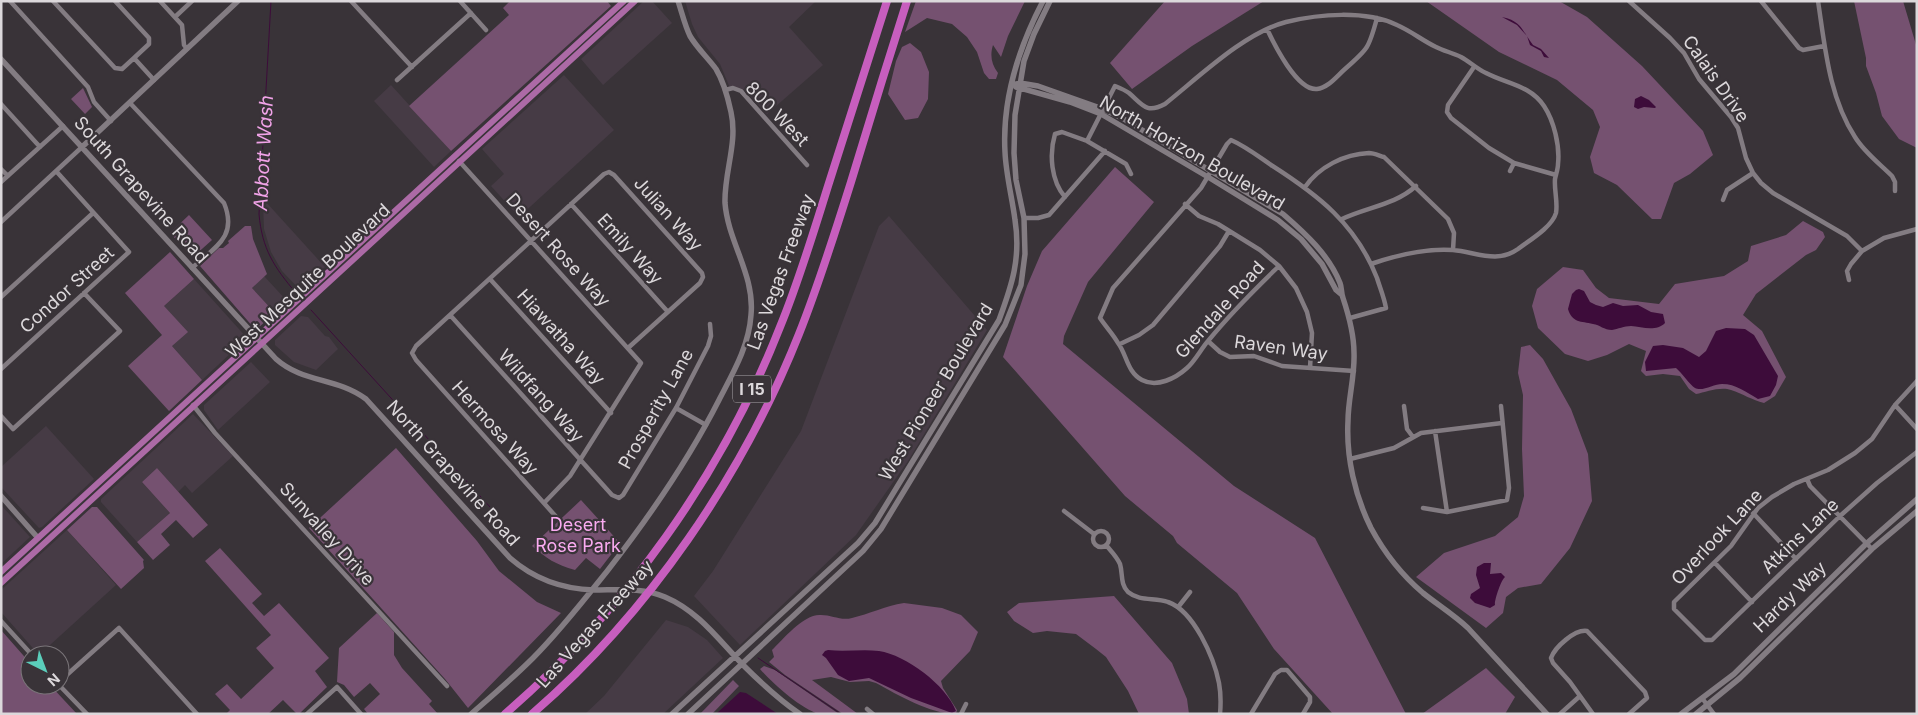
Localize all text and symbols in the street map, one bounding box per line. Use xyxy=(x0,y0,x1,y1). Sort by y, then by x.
street label: Calais Drive xyxy=(1679,31,1754,126)
street label: 800 West xyxy=(741,77,813,150)
street label: North Horizon Boulevard xyxy=(1096,91,1288,214)
water label: Abbott Wash xyxy=(249,95,278,212)
street label: South Grapevine Road xyxy=(70,112,213,267)
street label: Julian Way xyxy=(630,172,707,255)
street label: Desert Rose Way xyxy=(502,189,615,311)
street label: Las Vegas Freeway xyxy=(743,191,819,353)
street label: West Mesquite Boulevard xyxy=(221,199,394,362)
street label: Emily Way xyxy=(593,209,667,288)
street label: Condor Street xyxy=(15,242,118,337)
street label: Glendale Road xyxy=(1171,257,1269,363)
street label: Hiawatha Way xyxy=(513,285,610,389)
street label: West Pioneer Boulevard xyxy=(874,299,997,484)
street label: Raven Way xyxy=(1233,331,1329,364)
street label: Wildfang Way xyxy=(494,345,588,446)
street label: Prosperity Lane xyxy=(614,345,697,472)
street label: Hermosa Way xyxy=(448,376,543,479)
road number: I 15 xyxy=(733,376,771,402)
street label: North Grapevine Road xyxy=(382,396,524,550)
street label: Sunvalley Drive xyxy=(276,478,379,590)
street label: Overlook Lane xyxy=(1667,484,1766,589)
street label: Atkins Lane xyxy=(1757,494,1842,578)
park label: Desert Rose Park xyxy=(535,514,621,556)
street label: Las Vegas Freeway xyxy=(532,556,657,692)
street label: Hardy Way xyxy=(1749,557,1830,637)
north arrow xyxy=(20,645,70,695)
text: N xyxy=(44,670,64,690)

